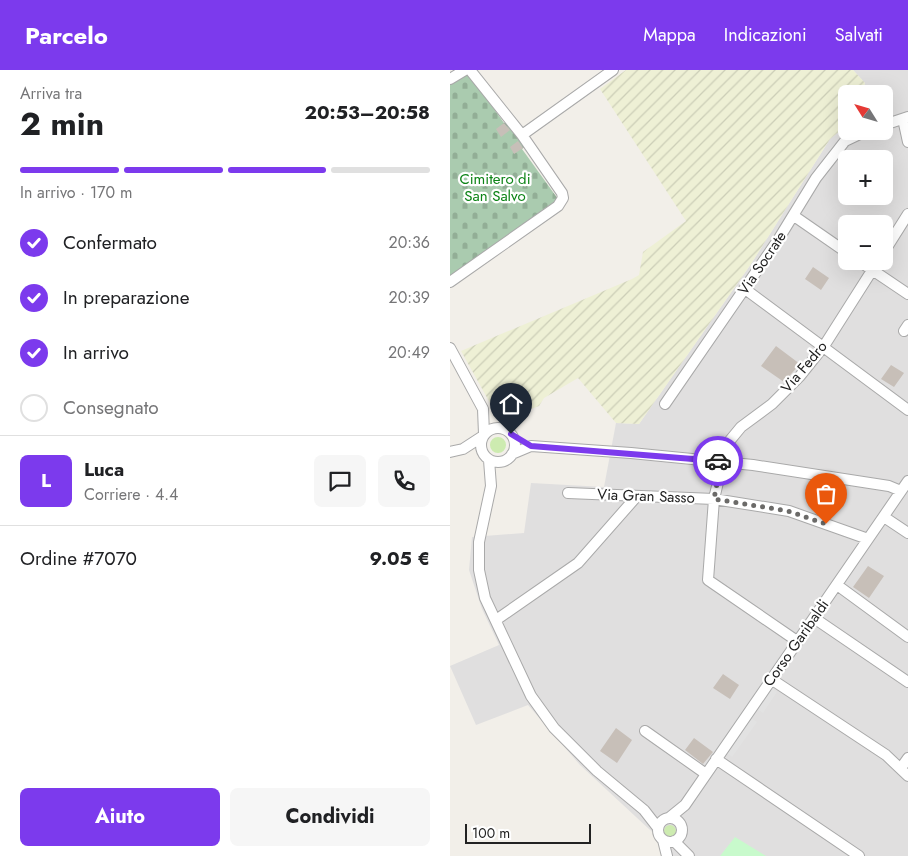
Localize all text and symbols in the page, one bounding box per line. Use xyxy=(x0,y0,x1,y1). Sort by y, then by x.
text: Parcelo xyxy=(25,18,108,53)
text: Mappa xyxy=(643,22,696,48)
text: Indicazioni xyxy=(724,22,807,48)
text: Salvati xyxy=(835,22,883,48)
text: Arriva tra xyxy=(20,82,82,105)
north arrow xyxy=(838,85,892,140)
map controls xyxy=(838,85,893,270)
text: 20:53–20:58 xyxy=(305,99,430,126)
text: 2 min xyxy=(20,101,104,147)
button: + xyxy=(838,150,893,205)
park label: Cimitero di San Salvo xyxy=(459,168,531,207)
text: In arrivo · 170 m xyxy=(20,181,132,204)
button: − xyxy=(838,215,893,270)
street label: Via Socrate xyxy=(733,226,792,299)
icon: check xyxy=(20,229,48,257)
text: Confermato xyxy=(63,229,157,256)
text: 20:36 xyxy=(389,231,430,254)
icon: check xyxy=(20,284,48,312)
text: In preparazione xyxy=(63,284,190,311)
text: 20:39 xyxy=(389,286,430,309)
street label: Via Fedro xyxy=(776,336,832,398)
icon: check xyxy=(20,339,48,367)
text: In arrivo xyxy=(63,339,129,366)
text: 20:49 xyxy=(388,341,430,364)
pin xyxy=(490,383,532,434)
icon: home xyxy=(497,390,525,418)
text: Consegnato xyxy=(63,394,159,421)
courier xyxy=(693,436,743,486)
icon: car xyxy=(704,447,732,475)
button: chat xyxy=(314,455,366,507)
button: phone xyxy=(378,455,430,507)
text: Luca xyxy=(84,456,124,483)
text: L xyxy=(41,467,51,494)
pin xyxy=(805,473,847,524)
icon: bag xyxy=(812,480,840,508)
text: Corriere · 4.4 xyxy=(84,483,178,506)
street label: Via Gran Sasso xyxy=(597,483,695,509)
text: Ordine #7070 xyxy=(20,545,137,572)
text: 9.05 € xyxy=(370,545,430,572)
street label: Corso Garibaldi xyxy=(758,595,834,691)
button: Aiuto xyxy=(20,788,220,846)
button: Condividi xyxy=(230,788,430,846)
scale bar xyxy=(465,821,591,844)
text: 100 m xyxy=(472,823,510,843)

